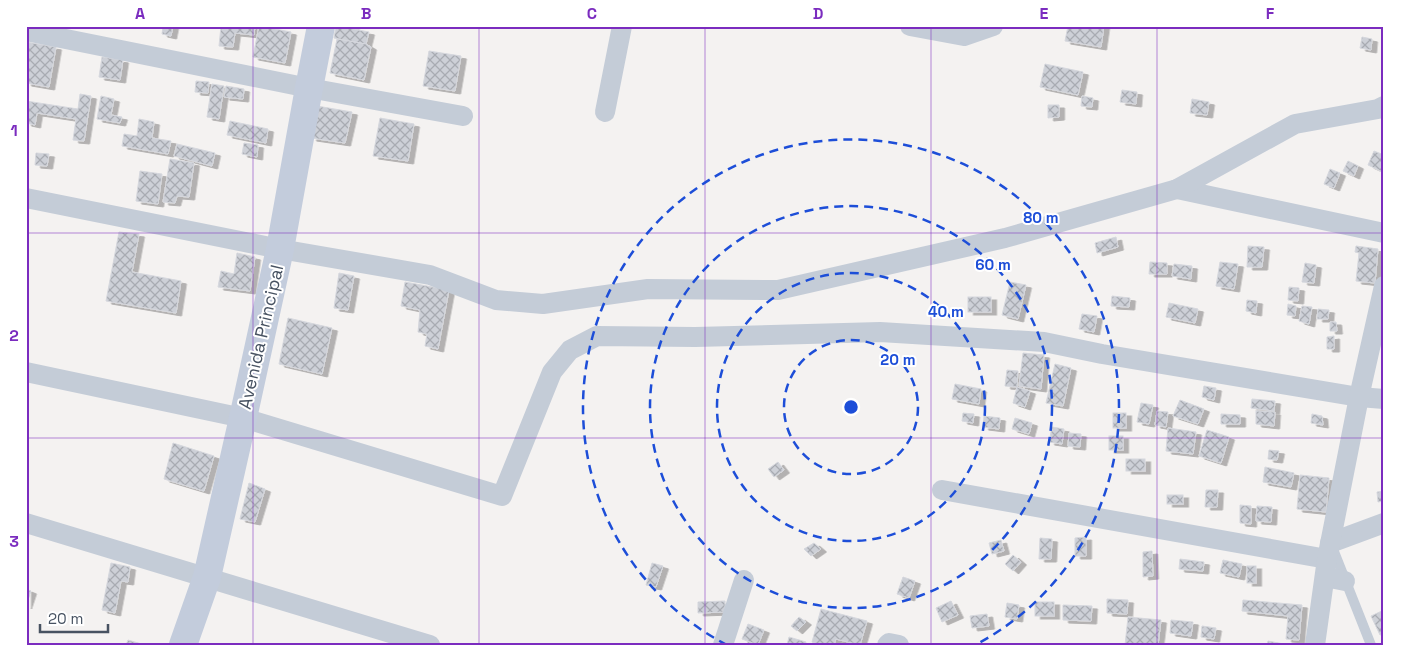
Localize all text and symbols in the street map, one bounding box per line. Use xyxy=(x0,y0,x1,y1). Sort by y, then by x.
text: A xyxy=(135,3,145,24)
text: B xyxy=(361,3,371,24)
text: C xyxy=(587,3,597,24)
text: D xyxy=(813,3,823,24)
text: E xyxy=(1040,3,1049,24)
text: F xyxy=(1266,3,1275,24)
text: 1 xyxy=(10,120,18,141)
text: 80 m xyxy=(1023,208,1059,227)
text: 60 m xyxy=(975,255,1011,274)
street label: Avenida Principal xyxy=(233,262,288,411)
text: 40 m xyxy=(928,302,964,321)
text: 2 xyxy=(9,325,19,346)
text: 20 m xyxy=(880,350,916,369)
centre of rings xyxy=(842,398,860,416)
text: 3 xyxy=(9,531,19,552)
scale bar xyxy=(40,601,108,633)
text: 20 m xyxy=(48,609,83,628)

